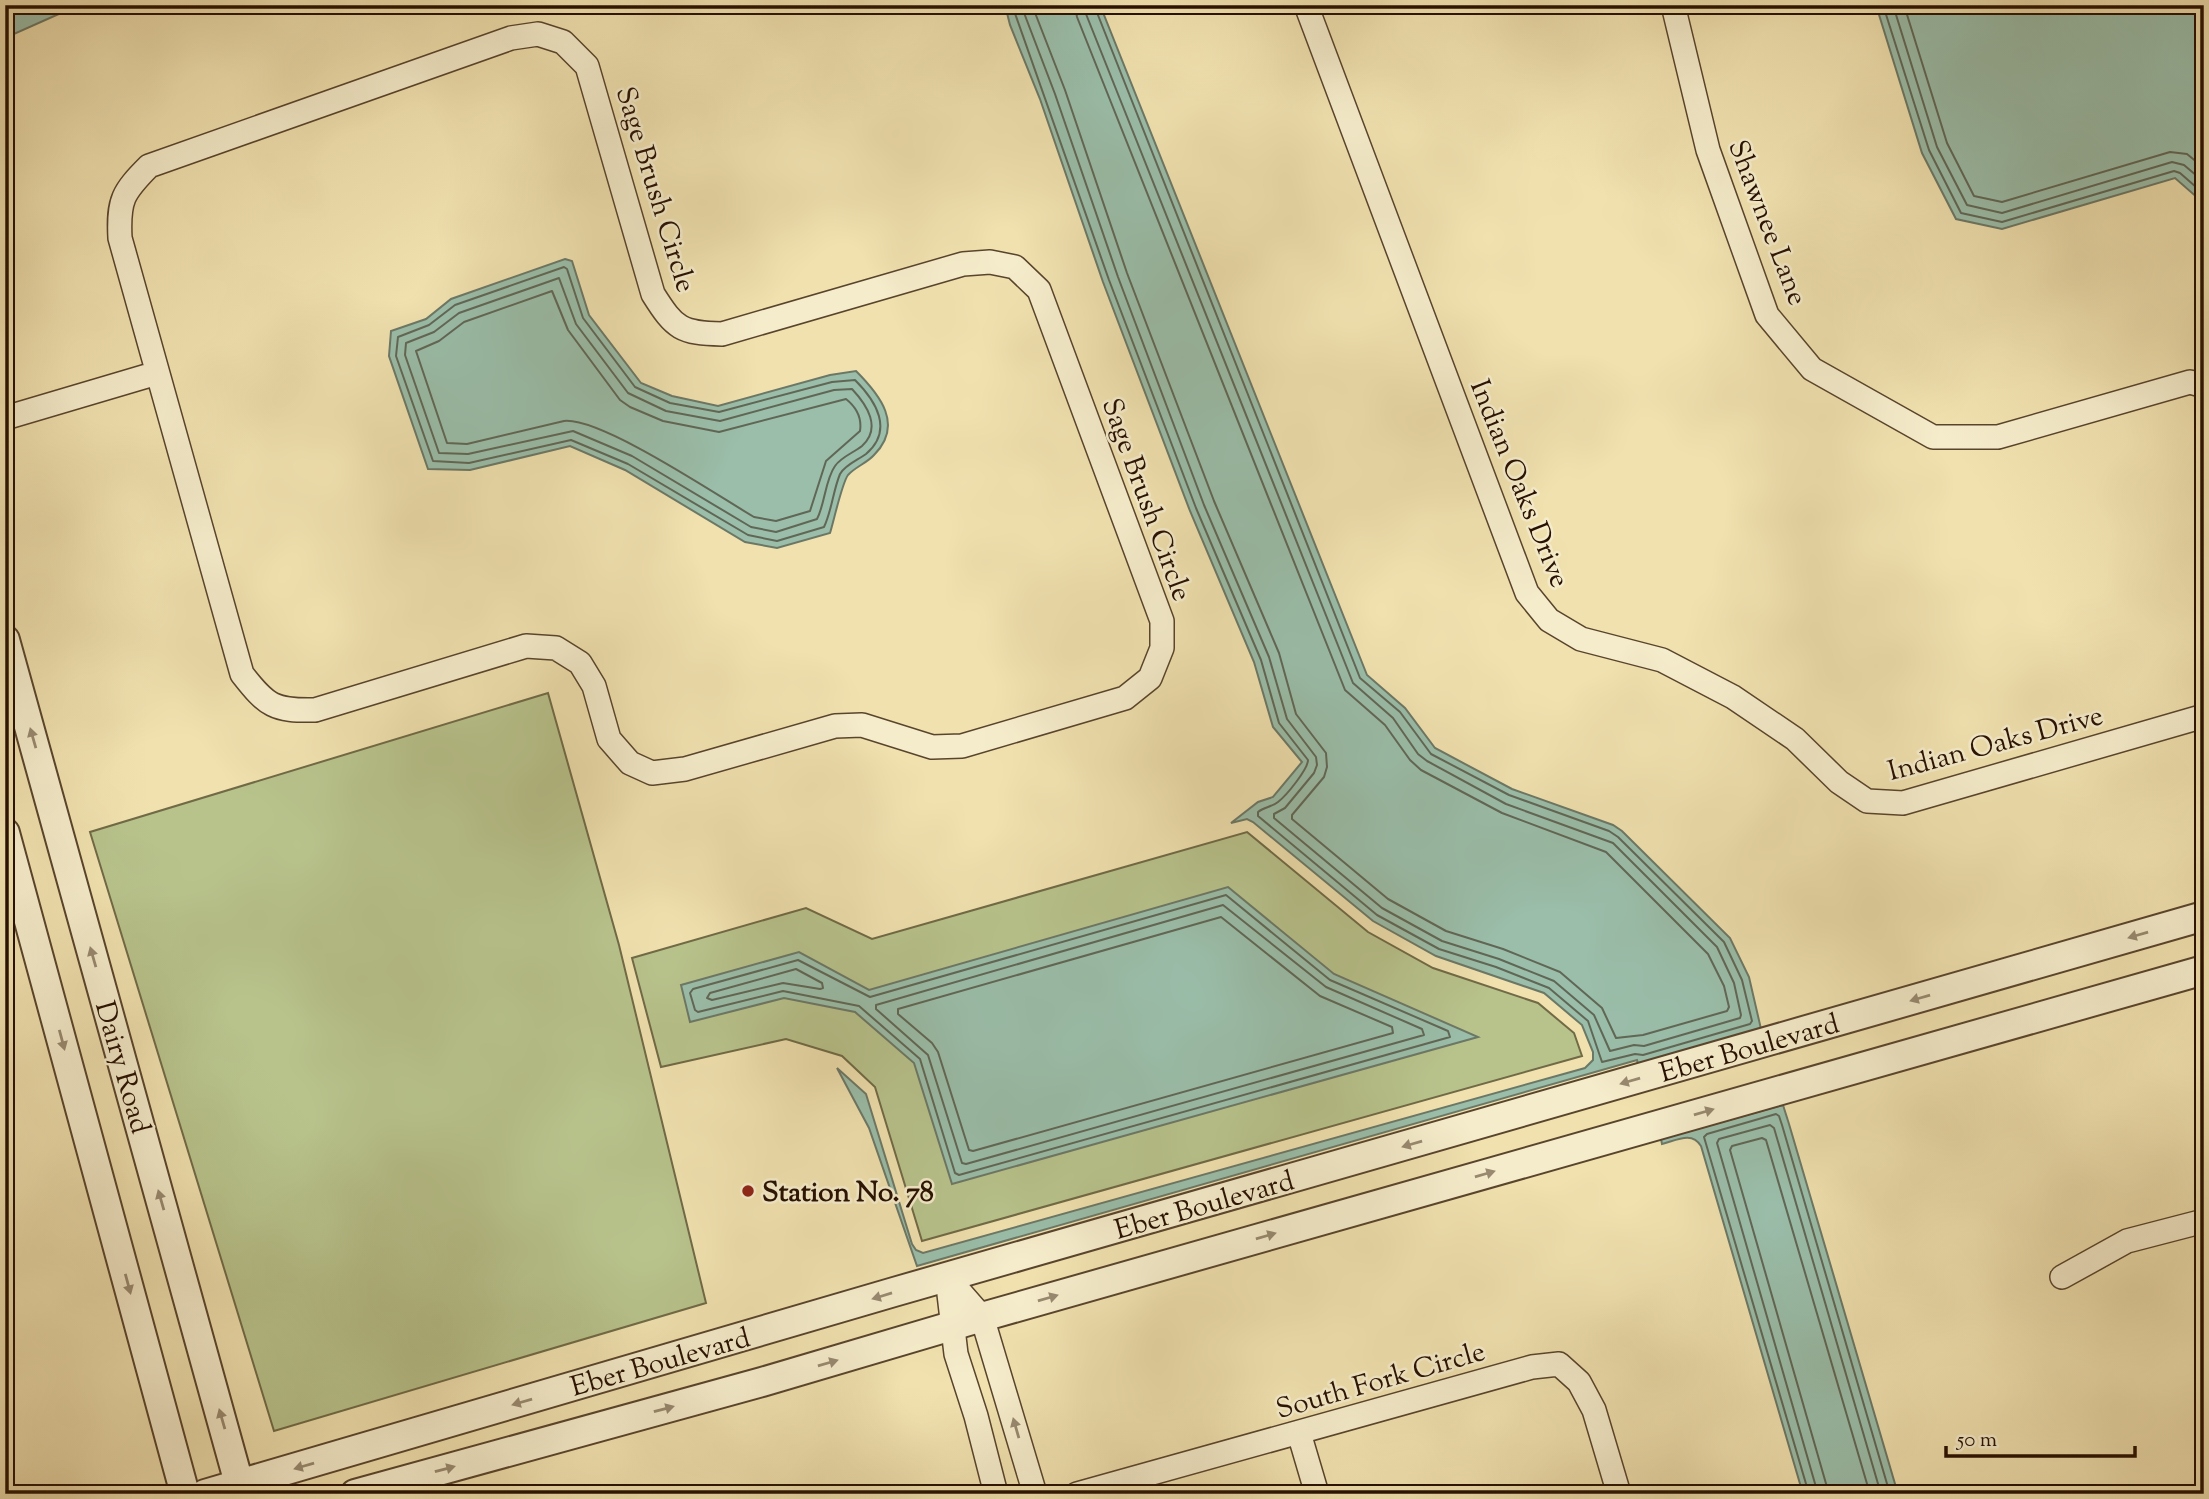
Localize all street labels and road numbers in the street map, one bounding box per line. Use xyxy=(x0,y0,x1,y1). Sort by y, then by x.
street label: Sage Brush Circle xyxy=(604,82,704,298)
street label: Shawnee Lane xyxy=(1716,135,1816,311)
street label: Indian Oaks Drive xyxy=(1458,374,1578,594)
street label: Sage Brush Circle xyxy=(1090,393,1200,607)
street label: Indian Oaks Drive xyxy=(1884,697,2108,793)
street label: Dairy Road xyxy=(83,997,159,1139)
street label: Eber Boulevard xyxy=(1655,1005,1844,1095)
street label: Eber Boulevard xyxy=(1110,1162,1299,1252)
street label: Eber Boulevard xyxy=(566,1319,755,1409)
street label: South Fork Circle xyxy=(1272,1333,1490,1431)

